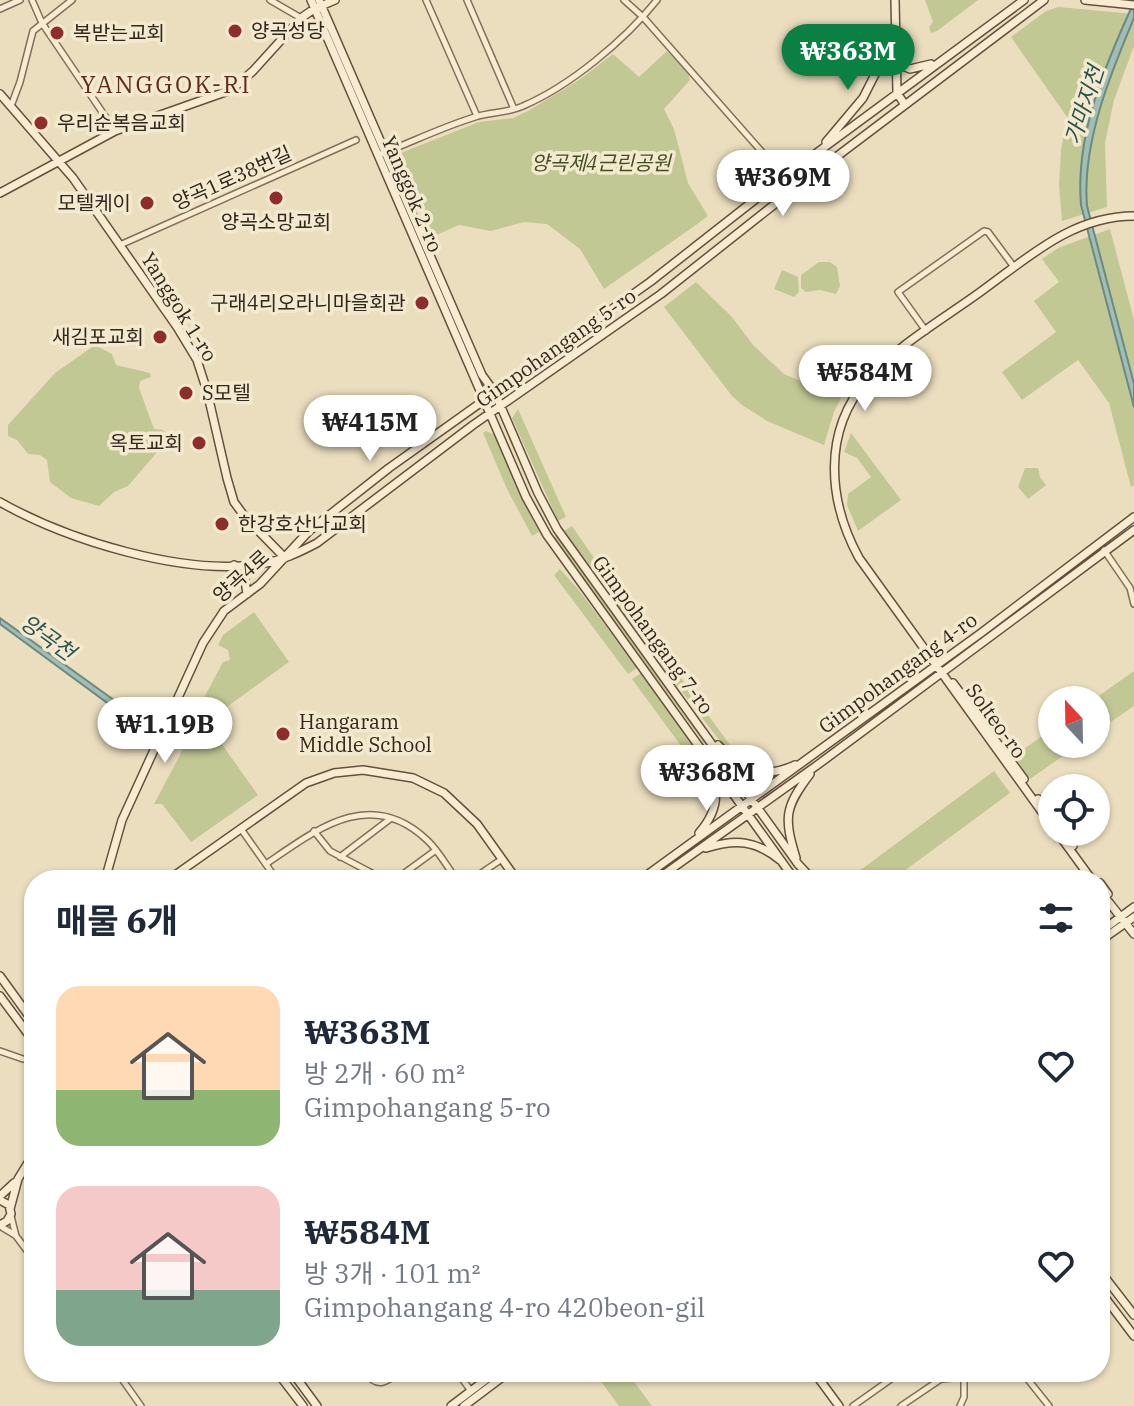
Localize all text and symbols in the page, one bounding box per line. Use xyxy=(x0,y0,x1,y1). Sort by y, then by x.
place label: 양곡성당 xyxy=(251,17,325,44)
place label: 복받는교회 xyxy=(73,19,165,46)
marker: 양곡성당 xyxy=(226,22,244,40)
marker: 복받는교회 xyxy=(48,24,66,42)
pin: ₩363M xyxy=(792,24,904,92)
text: ₩363M xyxy=(800,33,896,67)
water label: 가마지천 xyxy=(1057,59,1111,148)
district label: YANGGOK-RI xyxy=(80,68,252,100)
place label: 우리순복음교회 xyxy=(57,109,186,136)
marker: 우리순복음교회 xyxy=(32,114,50,132)
street label: Yanggok 2-ro xyxy=(376,131,449,256)
street label: 양곡1로38번길 xyxy=(168,139,296,216)
park label: 양곡제4근린공원 xyxy=(531,149,672,176)
pin: ₩369M xyxy=(727,150,839,218)
text: ₩369M xyxy=(735,159,831,193)
place label: 모텔케이 xyxy=(57,189,131,216)
marker: 양곡소망교회 xyxy=(267,189,285,207)
marker: 모텔케이 xyxy=(138,194,156,212)
place label: 양곡소망교회 xyxy=(221,208,331,235)
street label: Yanggok 1-ro xyxy=(135,247,224,367)
street label: Gimpohangang 5-ro xyxy=(470,282,641,413)
place label: 구래4리오라니마을회관 xyxy=(210,289,406,316)
marker: 구래4리오라니마을회관 xyxy=(413,294,431,312)
place label: 새김포교회 xyxy=(52,323,144,350)
marker: 새김포교회 xyxy=(151,328,169,346)
pin: ₩584M xyxy=(809,345,921,413)
text: ₩584M xyxy=(817,354,913,388)
place label: S모텔 xyxy=(202,379,251,406)
marker: S모텔 xyxy=(177,384,195,402)
pin: ₩415M xyxy=(314,395,426,463)
text: ₩415M xyxy=(322,404,418,438)
place label: 옥토교회 xyxy=(109,429,183,456)
marker: 옥토교회 xyxy=(190,434,208,452)
place label: 한강호산나교회 xyxy=(238,510,367,537)
marker: 한강호산나교회 xyxy=(213,515,231,533)
street label: 양곡4로 xyxy=(207,543,275,608)
street label: Gimpohangang 7-ro xyxy=(587,550,720,719)
street label: Gimpohangang 4-ro xyxy=(813,606,982,739)
water label: 양곡천 xyxy=(15,607,84,668)
street label: Solteo-ro xyxy=(960,678,1033,764)
north arrow xyxy=(1038,686,1110,758)
map controls xyxy=(1038,686,1110,846)
pin: ₩1.19B xyxy=(100,697,230,765)
text: ₩1.19B xyxy=(115,706,215,740)
place label: Hangaram Middle School xyxy=(299,708,432,758)
marker: Hangaram Middle School xyxy=(274,725,292,743)
pin: ₩368M xyxy=(651,745,763,813)
text: ₩368M xyxy=(659,754,755,788)
button: locate xyxy=(1038,774,1110,846)
icon: filters xyxy=(1034,896,1078,940)
text: 매물 6개 xyxy=(56,898,178,942)
text: ₩363M xyxy=(304,1009,431,1053)
icon: home xyxy=(120,1018,216,1114)
icon: heart xyxy=(1034,1044,1078,1088)
text: 방 2개 · 60 m² xyxy=(304,1056,465,1090)
text: Gimpohangang 5-ro xyxy=(304,1090,551,1124)
text: ₩584M xyxy=(304,1209,431,1253)
icon: home xyxy=(120,1218,216,1314)
icon: heart xyxy=(1034,1244,1078,1288)
text: 방 3개 · 101 m² xyxy=(304,1256,481,1290)
text: Gimpohangang 4-ro 420beon-gil xyxy=(304,1290,705,1324)

